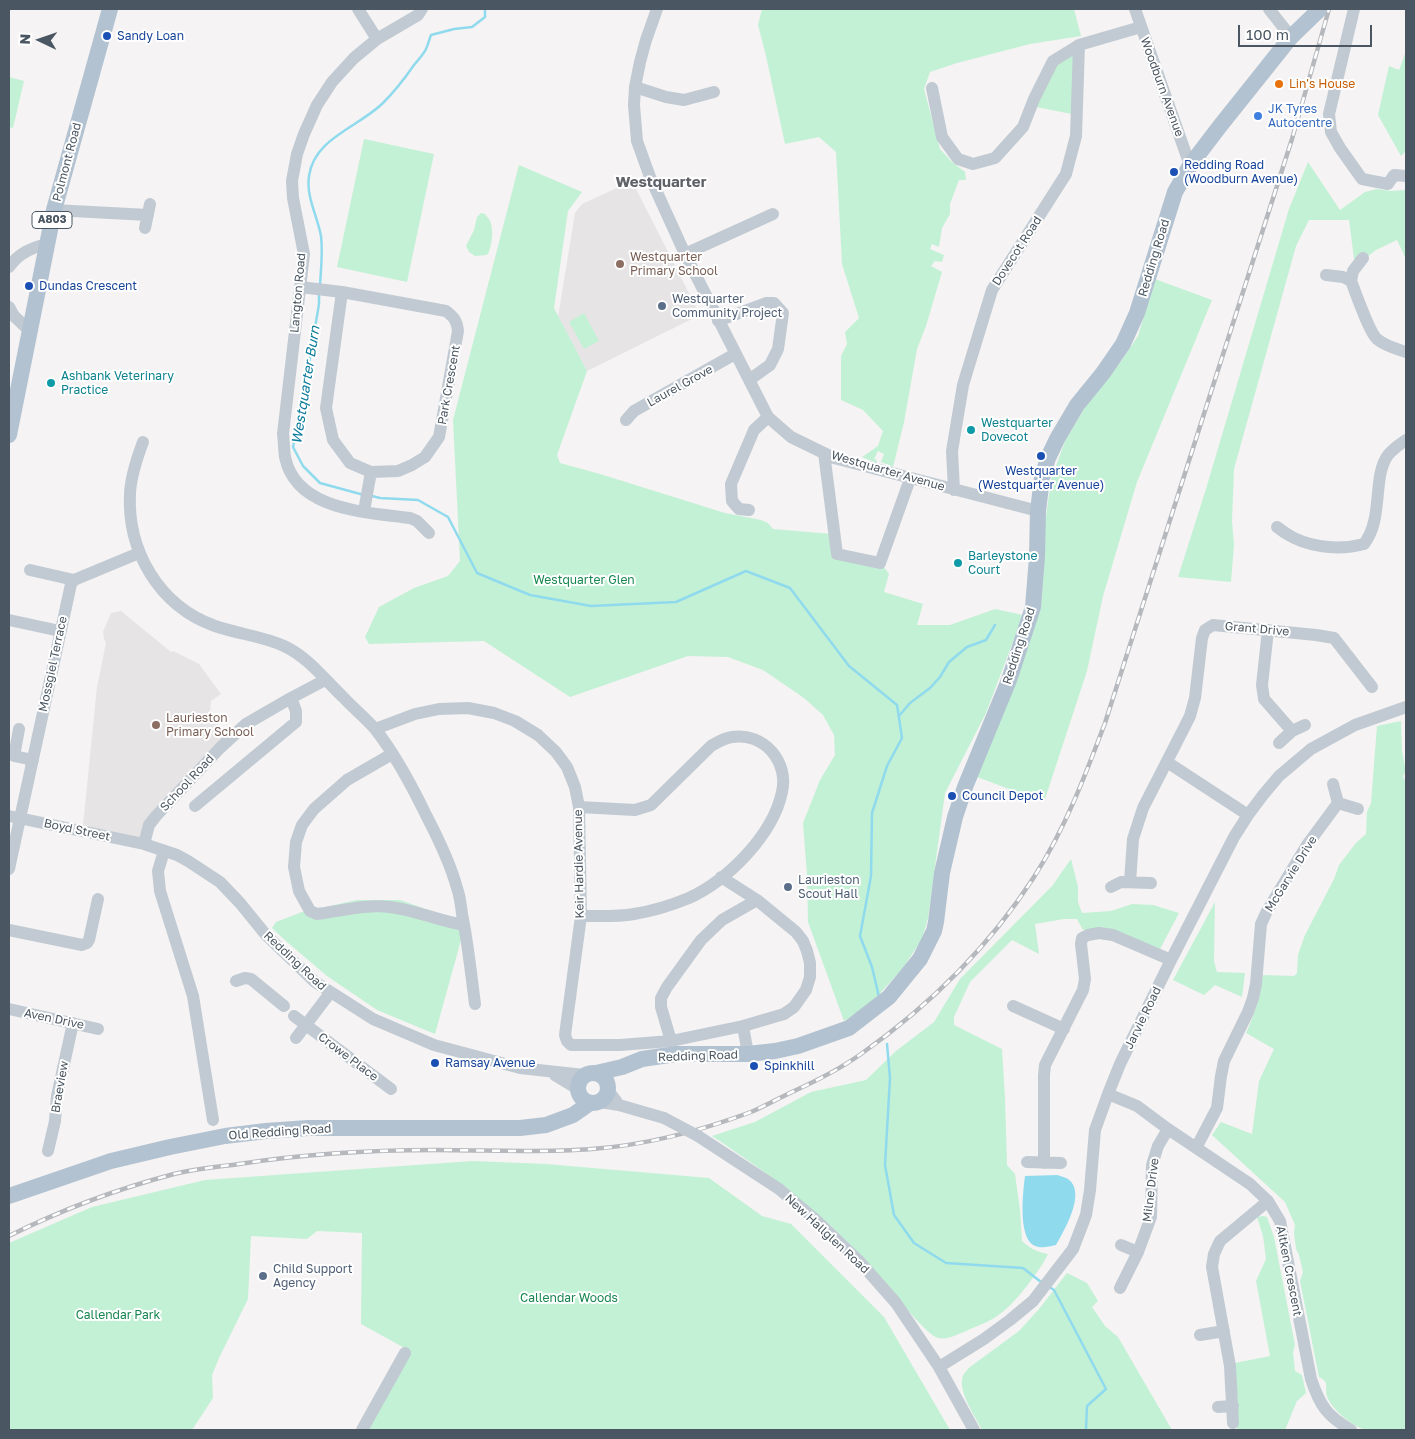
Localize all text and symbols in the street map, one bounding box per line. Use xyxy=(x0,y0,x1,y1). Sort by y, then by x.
north arrow xyxy=(15,15,65,65)
scale bar xyxy=(1240,15,1374,47)
text: 100 m xyxy=(1246,25,1289,43)
place label: Sandy Loan xyxy=(117,29,184,43)
marker: Sandy Loan xyxy=(101,30,113,42)
text: N xyxy=(16,33,33,45)
street label: Woodburn Avenue xyxy=(1137,35,1187,139)
place label: Lin's House xyxy=(1289,77,1355,91)
marker: Lin's House xyxy=(1273,78,1285,90)
place label: JK Tyres Autocentre xyxy=(1268,102,1332,130)
marker: JK Tyres Autocentre xyxy=(1252,110,1264,122)
street label: Polmont Road xyxy=(50,121,84,203)
place label: Redding Road (Woodburn Avenue) xyxy=(1184,158,1298,186)
marker: Redding Road (Woodburn Avenue) xyxy=(1168,166,1180,178)
district label: Westquarter xyxy=(615,173,707,191)
road number: A803 xyxy=(32,212,72,228)
street label: Dovecot Road xyxy=(989,214,1045,288)
street label: Redding Road xyxy=(1135,218,1173,298)
place label: Westquarter Primary School xyxy=(630,250,718,278)
street label: Langton Road xyxy=(287,252,309,334)
marker: Westquarter Primary School xyxy=(614,258,626,270)
place label: Dundas Crescent xyxy=(39,279,137,293)
marker: Dundas Crescent xyxy=(23,280,35,292)
place label: Westquarter Community Project xyxy=(672,292,782,320)
marker: Westquarter Community Project xyxy=(656,300,668,312)
water label: Westquarter Burn xyxy=(288,325,324,445)
street label: Park Crescent xyxy=(435,344,463,426)
street label: Laurel Grove xyxy=(645,362,715,410)
place label: Ashbank Veterinary Practice xyxy=(61,369,174,397)
marker: Ashbank Veterinary Practice xyxy=(45,377,57,389)
place label: Westquarter Dovecot xyxy=(981,416,1053,444)
marker: Westquarter Dovecot xyxy=(965,424,977,436)
street label: Westquarter Avenue xyxy=(830,448,946,494)
marker: Westquarter (Westquarter Avenue) xyxy=(1035,450,1047,462)
place label: Westquarter (Westquarter Avenue) xyxy=(978,464,1104,492)
place label: Barleystone Court xyxy=(968,549,1037,577)
marker: Barleystone Court xyxy=(952,557,964,569)
park label: Westquarter Glen xyxy=(533,573,635,587)
street label: Redding Road xyxy=(1000,606,1038,686)
street label: Mossgiel Terrace xyxy=(36,615,70,713)
street label: Grant Drive xyxy=(1224,619,1290,639)
place label: Laurieston Primary School xyxy=(166,711,254,739)
marker: Laurieston Primary School xyxy=(150,719,162,731)
street label: School Road xyxy=(157,752,217,814)
place label: Council Depot xyxy=(962,789,1043,803)
marker: Council Depot xyxy=(946,790,958,802)
street label: Keir Hardie Avenue xyxy=(571,809,587,919)
street label: Boyd Street xyxy=(43,816,111,844)
street label: McGarvie Drive xyxy=(1262,833,1320,915)
place label: Laurieston Scout Hall xyxy=(798,873,860,901)
marker: Laurieston Scout Hall xyxy=(782,881,794,893)
street label: Redding Road xyxy=(261,928,329,994)
street label: Jarvie Road xyxy=(1122,984,1164,1052)
street label: Aven Drive xyxy=(23,1006,85,1032)
street label: Crowe Place xyxy=(315,1030,381,1084)
street label: Redding Road xyxy=(658,1047,738,1065)
place label: Ramsay Avenue xyxy=(445,1056,535,1070)
marker: Ramsay Avenue xyxy=(429,1057,441,1069)
place label: Spinkhill xyxy=(764,1059,815,1073)
street label: Braeview xyxy=(48,1060,72,1114)
marker: Spinkhill xyxy=(748,1060,760,1072)
street label: Old Redding Road xyxy=(228,1121,332,1143)
street label: Milne Drive xyxy=(1140,1157,1162,1223)
street label: New Hallglen Road xyxy=(782,1191,872,1277)
street label: Aitken Crescent xyxy=(1273,1225,1305,1317)
place label: Child Support Agency xyxy=(273,1262,352,1290)
marker: Child Support Agency xyxy=(257,1270,269,1282)
park label: Callendar Woods xyxy=(520,1291,618,1305)
park label: Callendar Park xyxy=(76,1308,160,1322)

